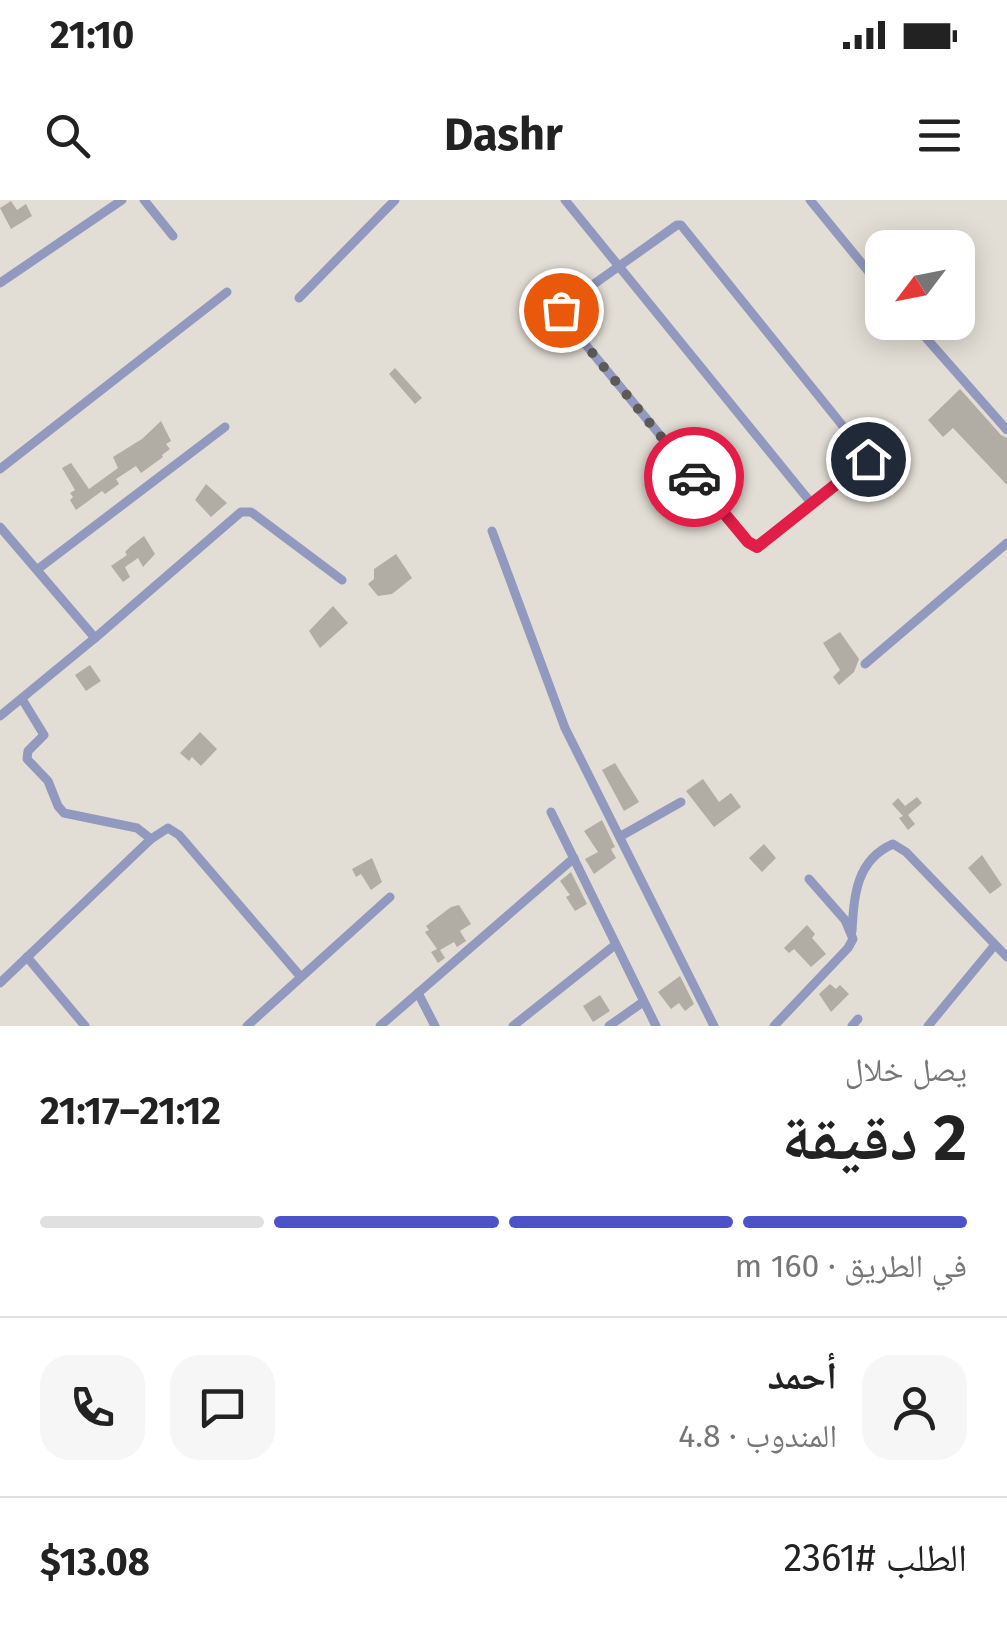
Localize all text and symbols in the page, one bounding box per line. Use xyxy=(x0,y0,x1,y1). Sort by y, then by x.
text: 21:10 xyxy=(50,12,134,58)
icon: search xyxy=(40,108,95,163)
text: Dashr xyxy=(444,108,563,162)
icon: menu xyxy=(912,108,967,163)
north arrow xyxy=(865,230,975,340)
map controls xyxy=(865,230,975,340)
pin xyxy=(519,268,604,353)
icon: bag xyxy=(534,283,589,338)
pin xyxy=(826,417,911,502)
courier xyxy=(644,427,744,527)
icon: home xyxy=(841,432,896,487)
icon: car xyxy=(667,450,722,505)
text: يصل خلال xyxy=(845,1051,967,1089)
text: 21:12–21:17 xyxy=(40,1088,221,1134)
text: 2 دقيقة xyxy=(781,1099,967,1177)
text: في الطريق · 160 m xyxy=(735,1247,967,1285)
text: أحمد xyxy=(767,1353,837,1399)
button: phone xyxy=(40,1355,145,1460)
button: chat xyxy=(170,1355,275,1460)
button: person xyxy=(862,1355,967,1460)
text: المندوب · 4.8 xyxy=(678,1417,837,1455)
text: الطلب #2361 xyxy=(783,1535,967,1581)
text: $13.08 xyxy=(40,1539,150,1585)

